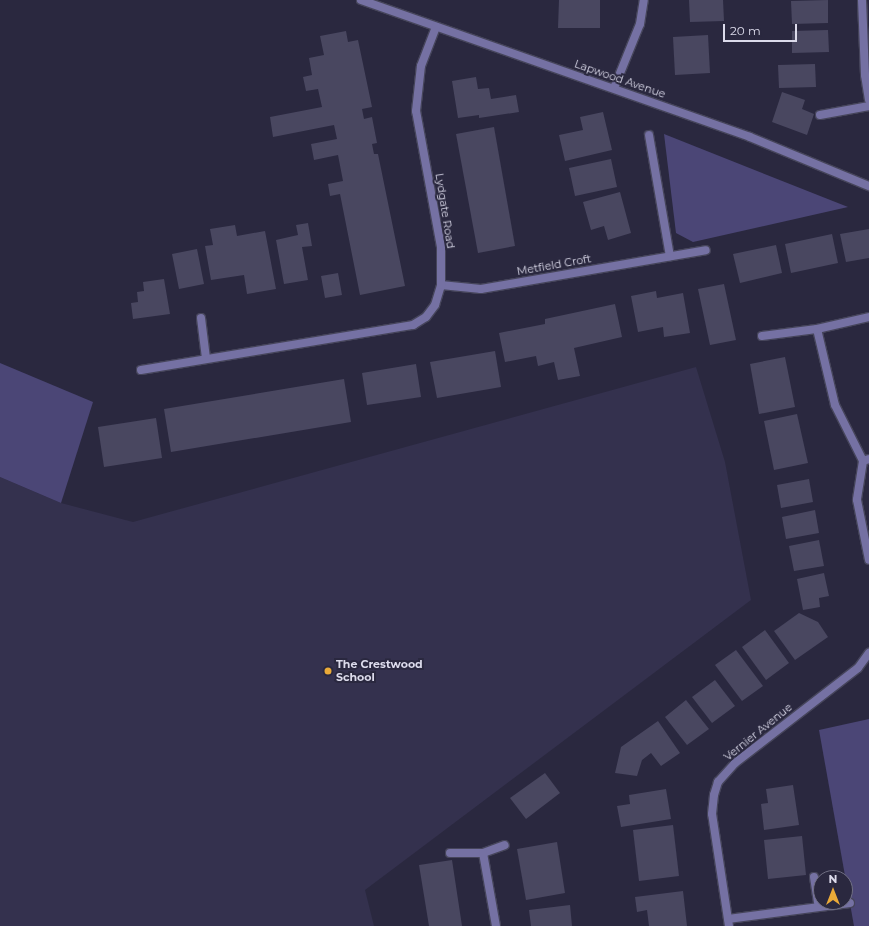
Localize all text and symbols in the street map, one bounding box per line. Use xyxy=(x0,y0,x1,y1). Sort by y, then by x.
scale bar xyxy=(725,16,799,42)
text: 20 m xyxy=(730,23,761,38)
street label: Lapwood Avenue xyxy=(573,57,667,101)
street label: Lydgate Road xyxy=(433,172,457,250)
street label: Metfield Croft xyxy=(516,252,592,278)
place label: The Crestwood School xyxy=(336,658,423,684)
marker: The Crestwood School xyxy=(323,666,333,676)
street label: Vernier Avenue xyxy=(721,700,795,764)
north arrow xyxy=(813,870,853,910)
text: N xyxy=(829,872,837,886)

